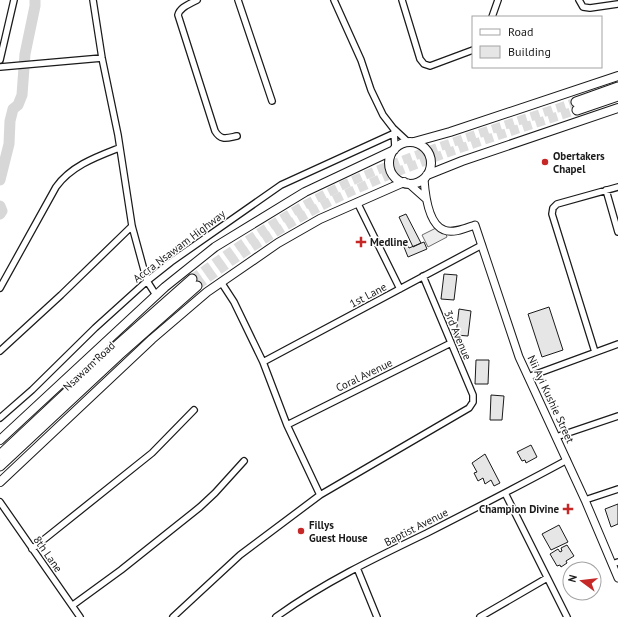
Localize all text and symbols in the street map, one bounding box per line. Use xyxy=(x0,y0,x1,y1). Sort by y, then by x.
legend xyxy=(472,16,602,68)
text: Road xyxy=(508,24,533,39)
text: Building xyxy=(508,44,551,59)
place label: Obertakers Chapel xyxy=(553,149,605,176)
marker: Obertakers Chapel xyxy=(540,157,550,167)
street label: Accra Nsawam Highway xyxy=(130,206,229,285)
place label: Medline xyxy=(370,235,409,249)
marker: Medline xyxy=(355,236,367,248)
street label: 1st Lane xyxy=(347,279,389,311)
street label: 3rd Avenue xyxy=(441,308,475,362)
street label: Nsawam Road xyxy=(60,338,118,394)
street label: Nii Ayi Kushie Street xyxy=(524,353,578,445)
street label: Coral Avenue xyxy=(333,355,395,395)
place label: Champion Divine xyxy=(479,502,559,516)
marker: Champion Divine xyxy=(562,503,574,515)
street label: Baptist Avenue xyxy=(382,505,451,549)
place label: Fillys Guest House xyxy=(309,518,368,545)
marker: Fillys Guest House xyxy=(296,526,306,536)
street label: 8th Lane xyxy=(30,533,66,575)
north arrow xyxy=(562,561,602,601)
text: N xyxy=(565,573,580,584)

